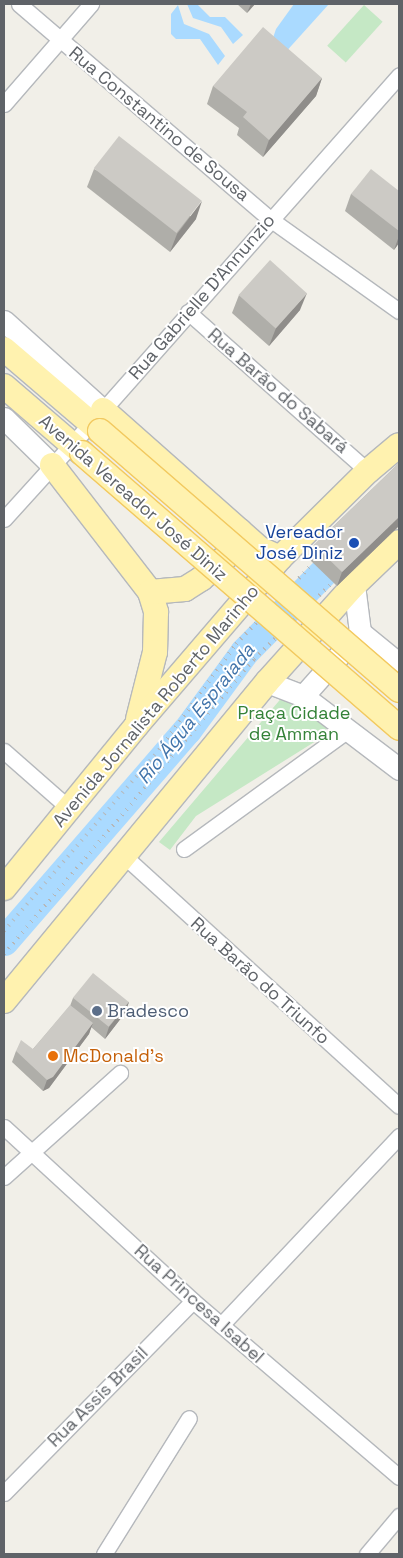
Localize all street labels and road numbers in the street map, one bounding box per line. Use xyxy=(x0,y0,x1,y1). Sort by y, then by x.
street label: Rua Constantino de Sousa xyxy=(64,42,254,206)
street label: Rua Gabrielle D'Annunzio xyxy=(124,210,280,384)
street label: Rua Barão do Sabará xyxy=(203,324,353,458)
street label: Avenida Vereador José Diniz xyxy=(34,410,232,586)
street label: Avenida Jornalista Roberto Marinho xyxy=(48,581,264,831)
street label: Rua Barão do Triunfo xyxy=(186,913,334,1049)
street label: Rua Princesa Isabel xyxy=(130,1240,268,1368)
street label: Rua Assis Brasil xyxy=(43,1342,153,1452)

